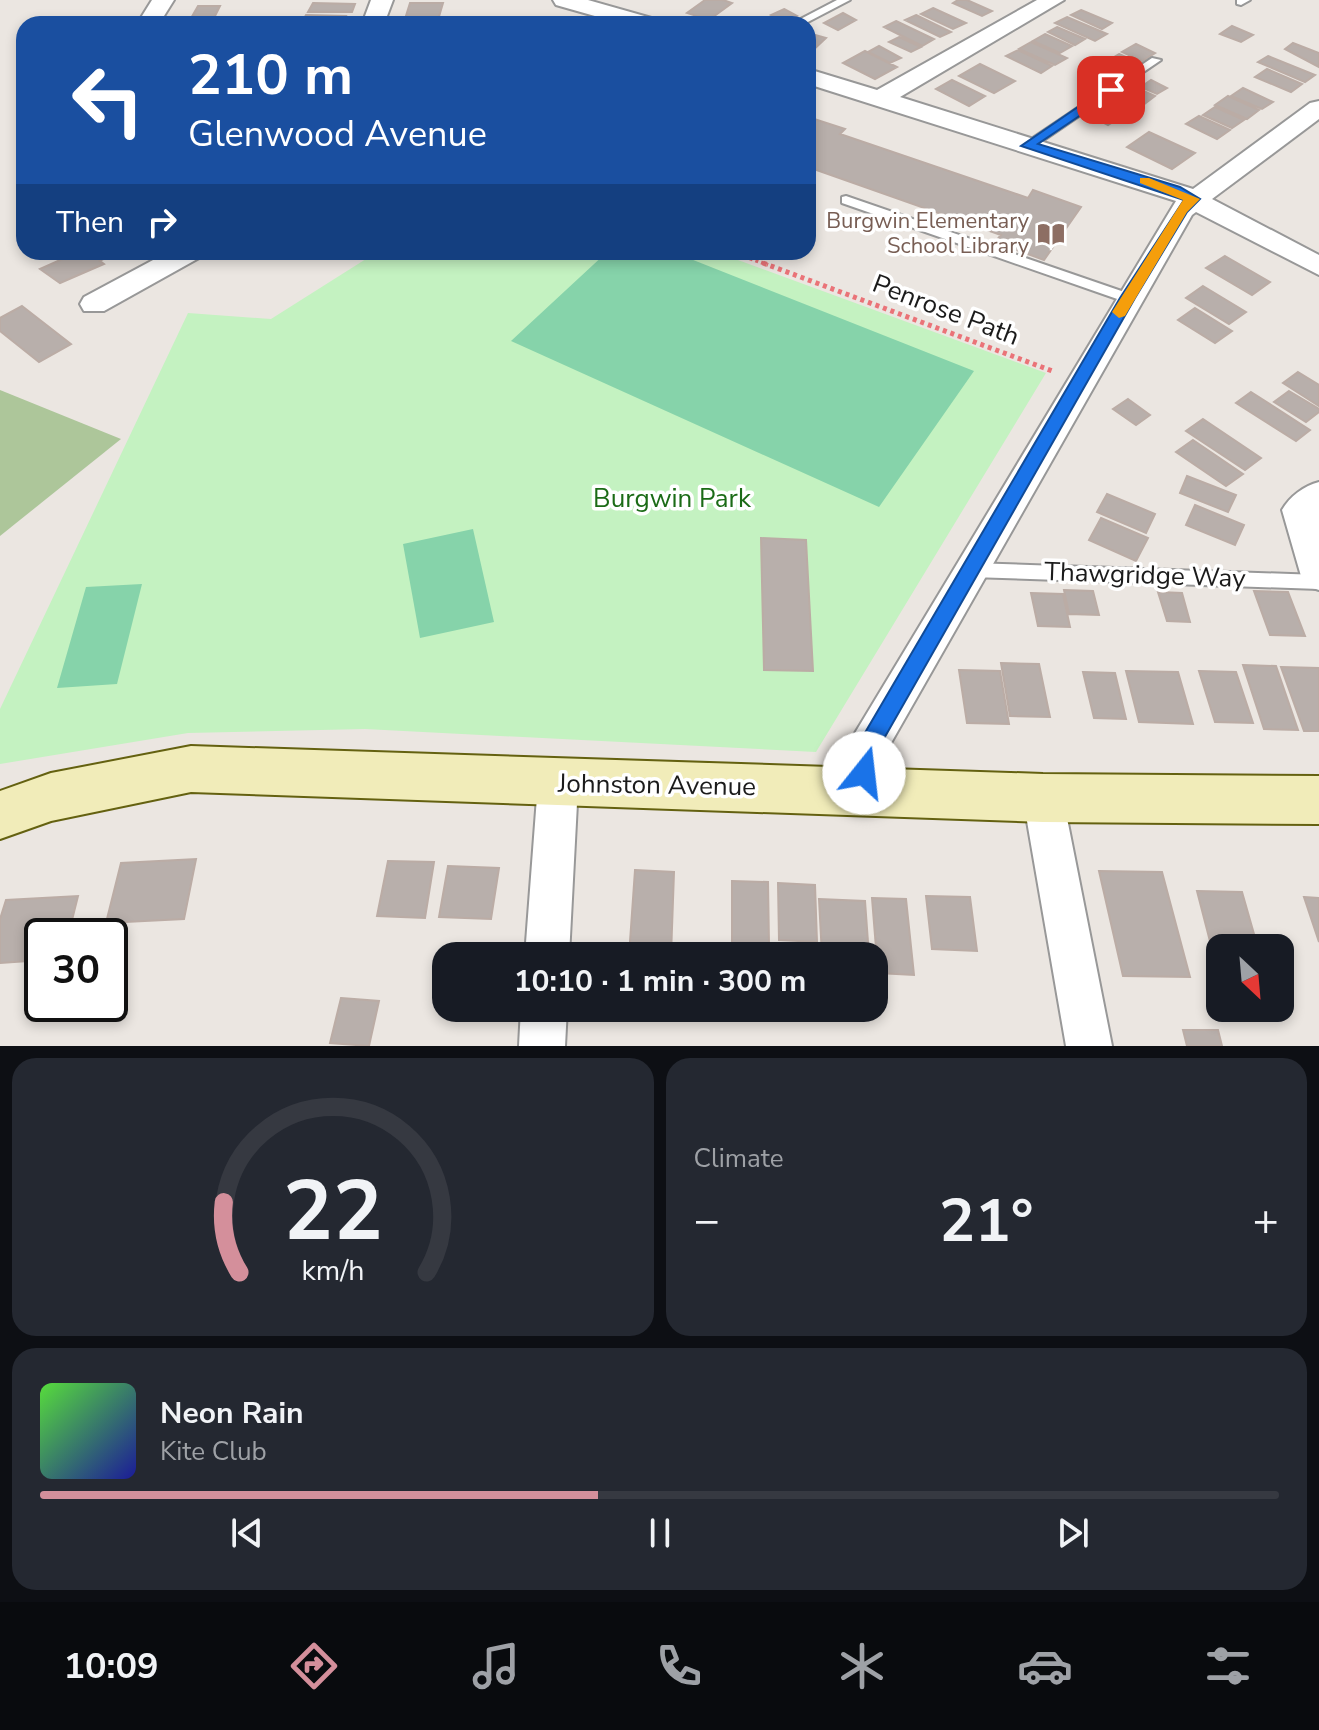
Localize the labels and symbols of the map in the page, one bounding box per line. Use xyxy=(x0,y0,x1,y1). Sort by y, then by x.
pin xyxy=(1077,56,1145,124)
place label: Burgwin Elementary School Library xyxy=(826,206,1030,261)
library icon: Burgwin Elementary School Library xyxy=(1036,219,1066,249)
street label: Penrose Path xyxy=(868,266,1024,354)
park label: Burgwin Park xyxy=(593,481,752,516)
street label: Thawgridge Way xyxy=(1044,554,1247,596)
position arrow xyxy=(822,731,906,815)
street label: Johnston Avenue xyxy=(557,766,756,804)
speed limit sign: 30 xyxy=(24,918,128,1022)
north arrow xyxy=(1206,934,1294,1022)

